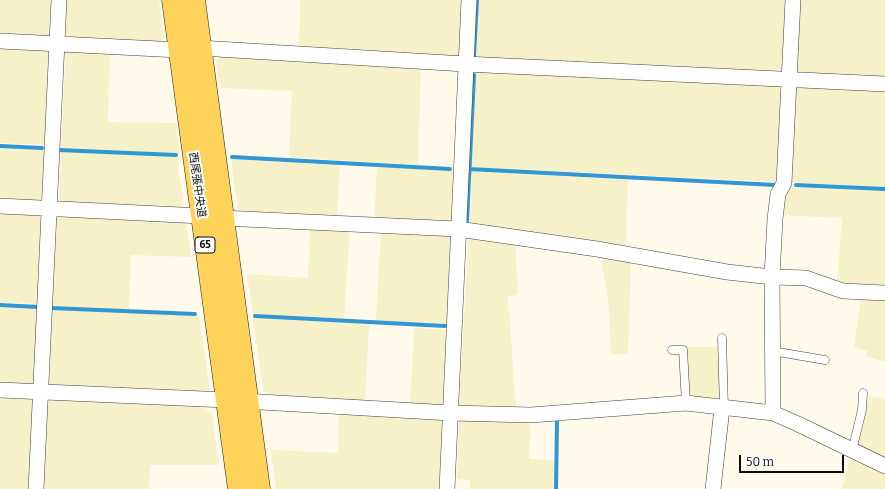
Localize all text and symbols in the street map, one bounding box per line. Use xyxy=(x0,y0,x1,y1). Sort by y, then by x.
street label: 西尾張中央道 xyxy=(186,151,208,219)
road number: 65 xyxy=(195,237,215,253)
scale bar xyxy=(741,447,846,473)
text: 50 m xyxy=(746,455,774,469)

